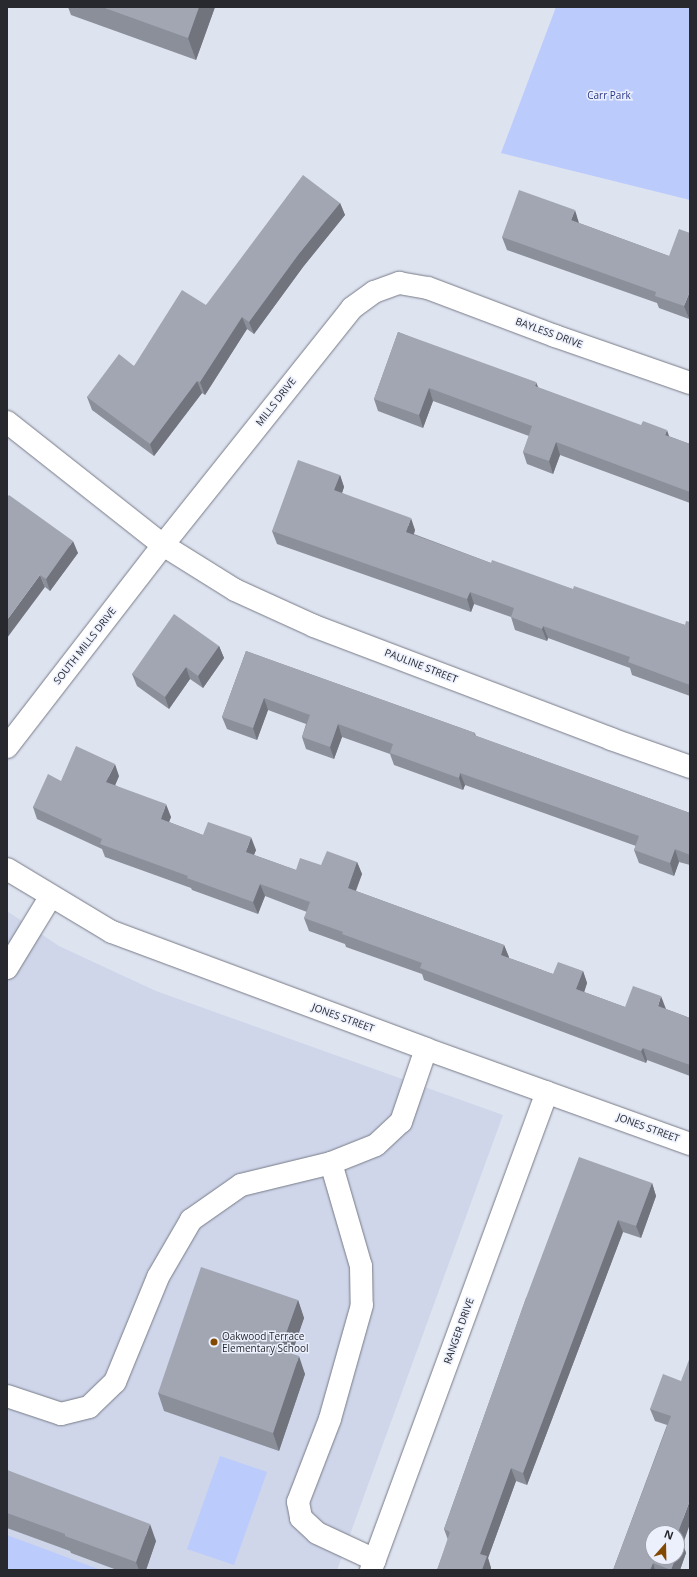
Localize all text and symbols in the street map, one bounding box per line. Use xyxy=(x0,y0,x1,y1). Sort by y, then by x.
park label: Carr Park xyxy=(587,90,631,102)
street label: BAYLESS DRIVE xyxy=(514,315,584,351)
street label: MILLS DRIVE xyxy=(253,375,299,429)
street label: SOUTH MILLS DRIVE xyxy=(51,605,119,687)
street label: PAULINE STREET xyxy=(383,647,459,685)
street label: JONES STREET xyxy=(310,1001,376,1035)
street label: JONES STREET xyxy=(615,1111,681,1145)
street label: RANGER DRIVE xyxy=(442,1296,476,1366)
place label: Oakwood Terrace Elementary School xyxy=(222,1330,308,1354)
marker: Oakwood Terrace Elementary School xyxy=(209,1337,219,1347)
north arrow xyxy=(645,1525,685,1565)
text: N xyxy=(662,1526,676,1543)

